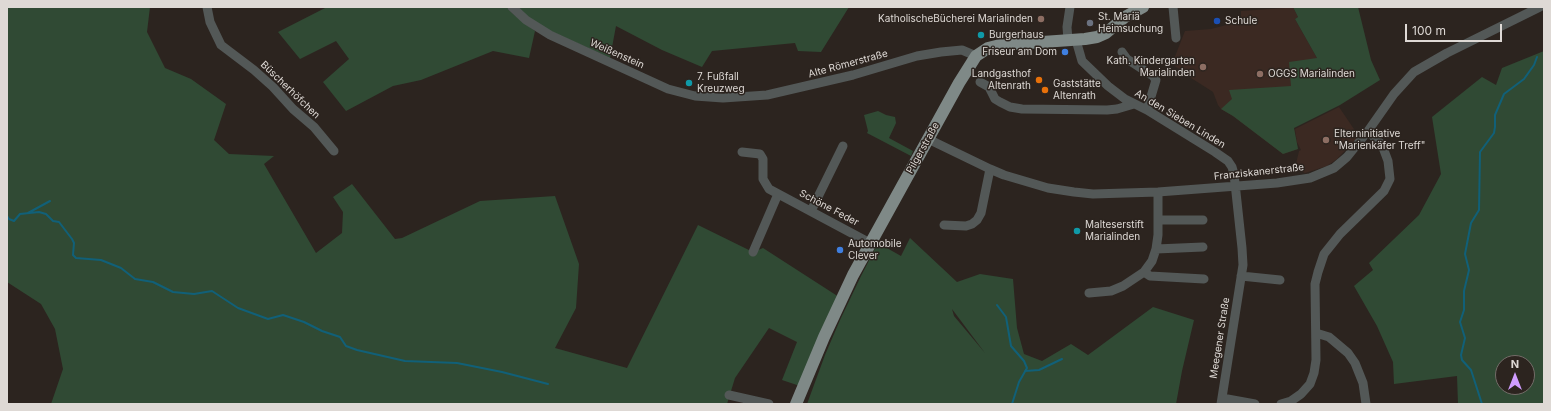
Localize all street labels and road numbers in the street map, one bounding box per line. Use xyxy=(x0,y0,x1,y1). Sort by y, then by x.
street label: Weißenstein xyxy=(588,37,646,71)
street label: Alte Römerstraße xyxy=(807,48,889,80)
street label: Büscherhöfchen xyxy=(258,59,322,121)
street label: An den Sieben Linden xyxy=(1133,87,1227,151)
street label: Pilgerstraße xyxy=(904,120,942,176)
street label: Franziskanerstraße xyxy=(1213,161,1305,183)
street label: Schöne Feder xyxy=(797,187,861,229)
street label: Meegener Straße xyxy=(1208,297,1232,379)

